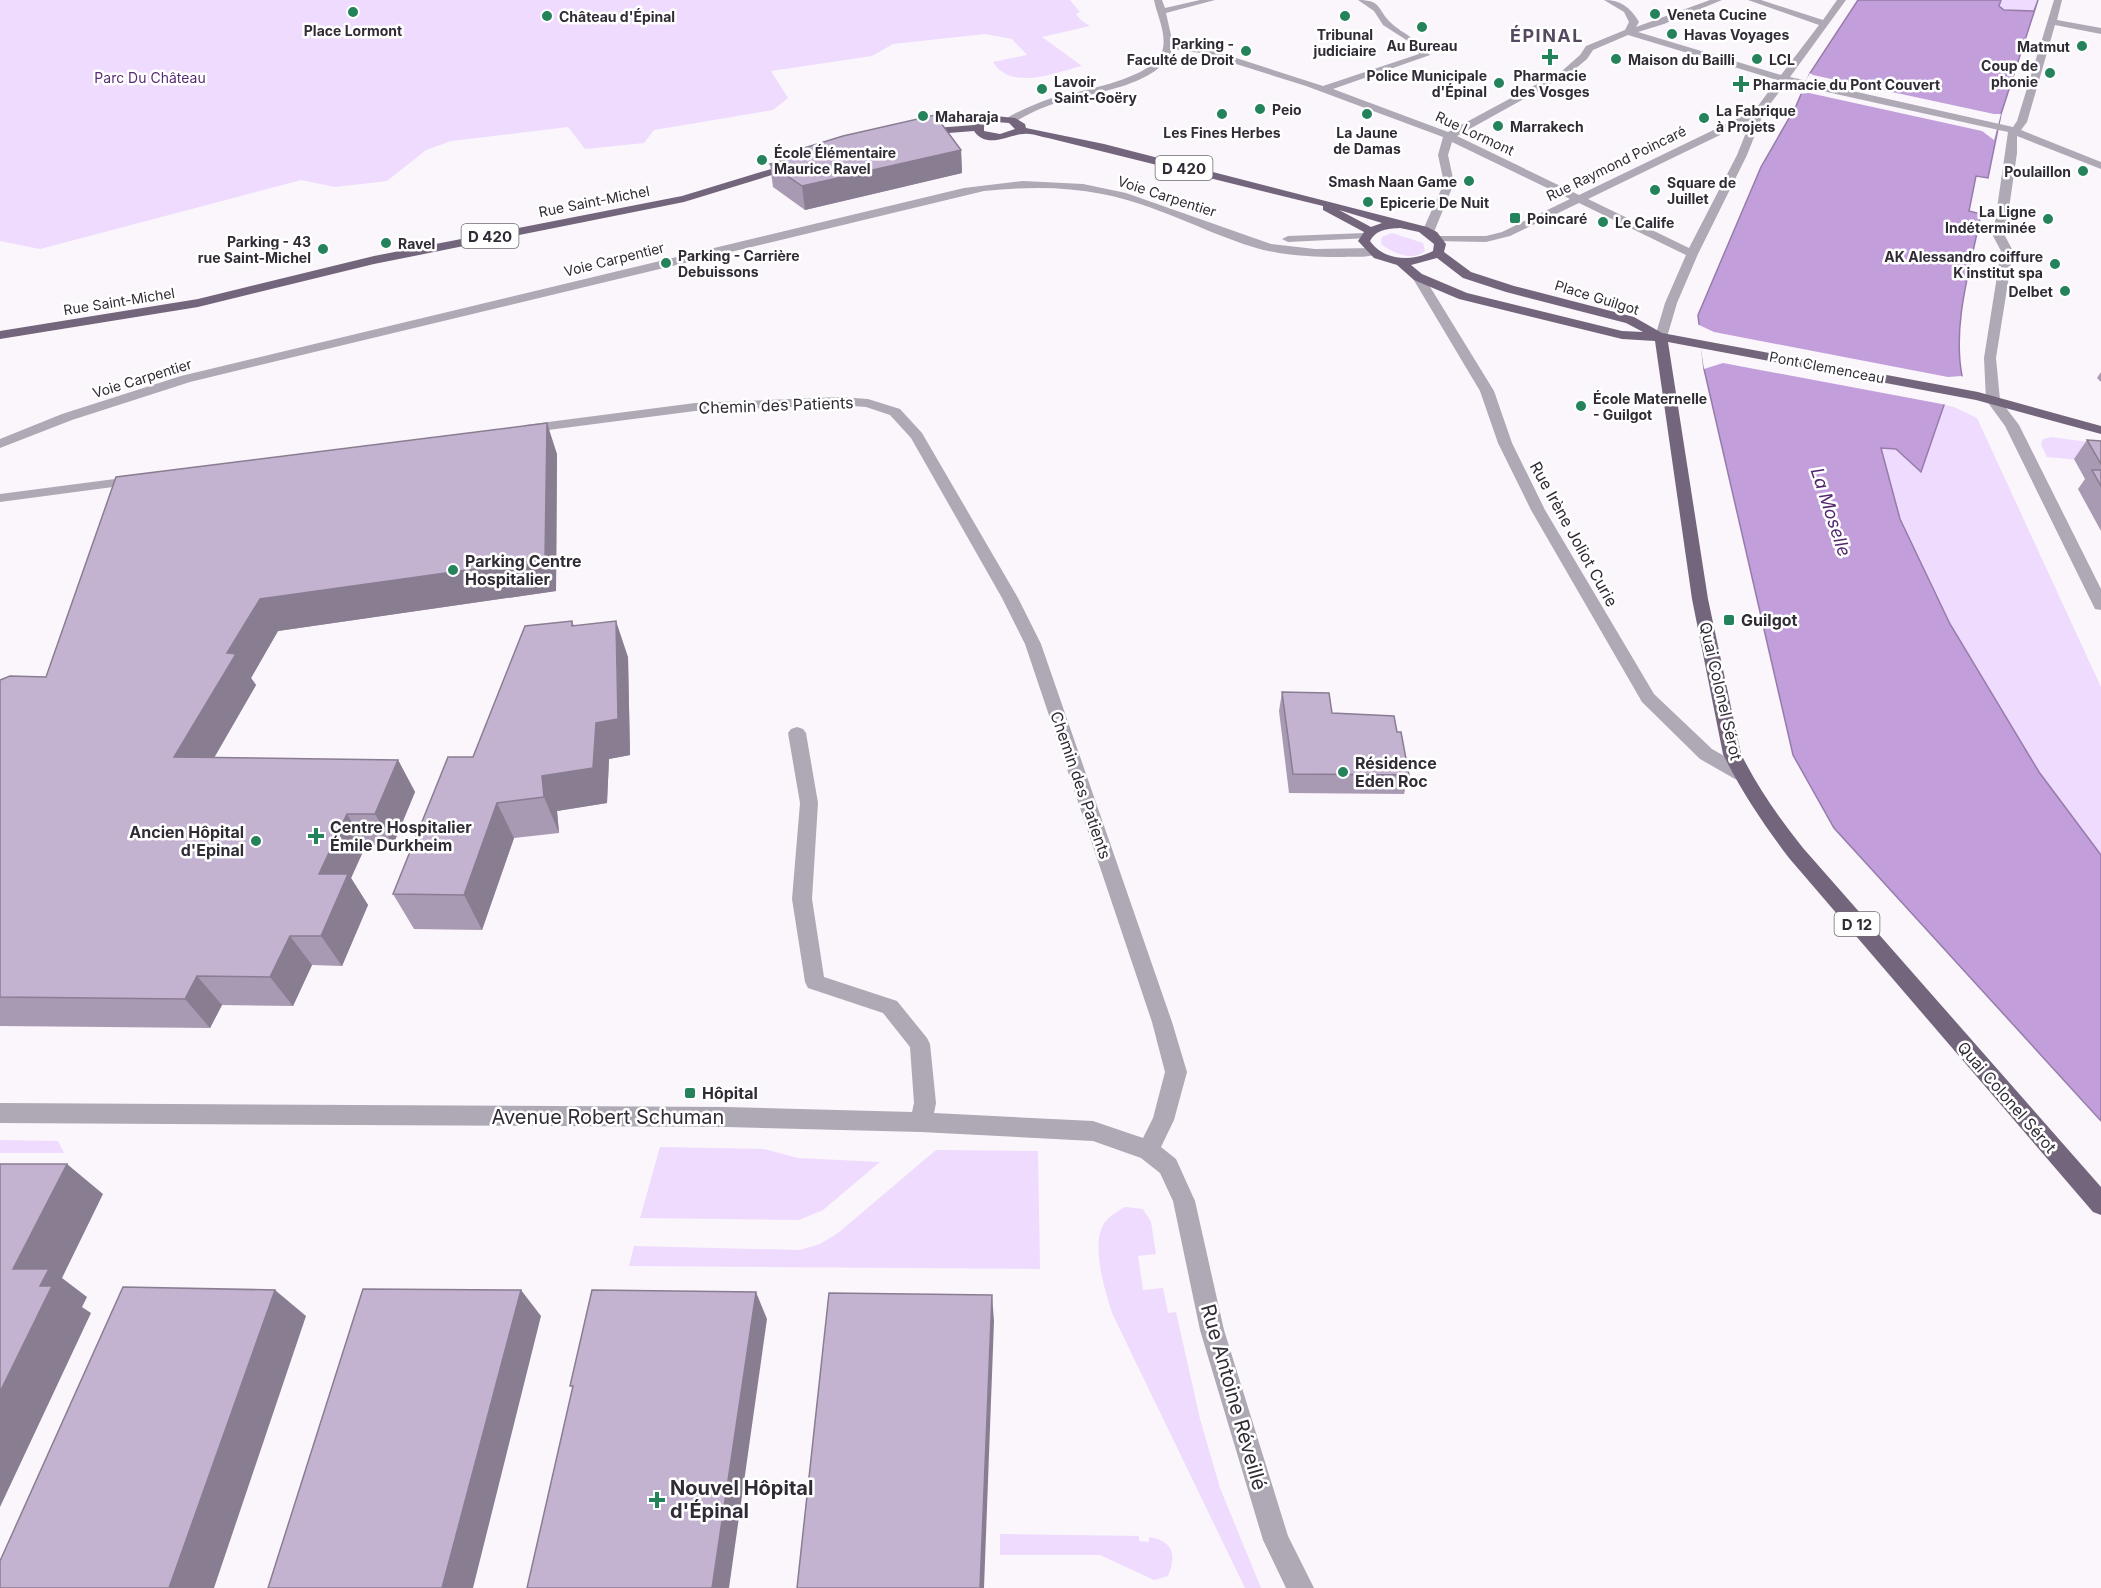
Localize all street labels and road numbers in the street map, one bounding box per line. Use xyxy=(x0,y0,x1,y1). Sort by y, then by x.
street label: Rue Lormont xyxy=(1433,107,1517,159)
street label: Rue Raymond Poincaré xyxy=(1543,122,1689,204)
road number: D 420 xyxy=(1156,156,1212,180)
street label: Voie Carpentier xyxy=(1115,172,1219,220)
street label: Rue Saint-Michel xyxy=(537,182,651,220)
road number: D 420 xyxy=(462,224,518,248)
street label: Voie Carpentier xyxy=(562,238,666,280)
street label: Place Guilgot xyxy=(1553,276,1642,318)
street label: Rue Saint-Michel xyxy=(62,284,176,318)
street label: Pont Clemenceau xyxy=(1768,347,1886,387)
street label: Voie Carpentier xyxy=(90,355,194,401)
street label: Chemin des Patients xyxy=(698,392,854,418)
street label: Rue Irène Joliot Curie xyxy=(1526,458,1622,610)
street label: Quai Colonel Sérot xyxy=(1695,620,1747,762)
street label: Chemin des Patients xyxy=(1046,708,1116,862)
road number: D 12 xyxy=(1834,912,1880,936)
street label: Quai Colonel Sérot xyxy=(1953,1037,2061,1157)
street label: Avenue Robert Schuman xyxy=(492,1105,724,1129)
street label: Rue Antoine Réveillé xyxy=(1196,1301,1272,1493)

